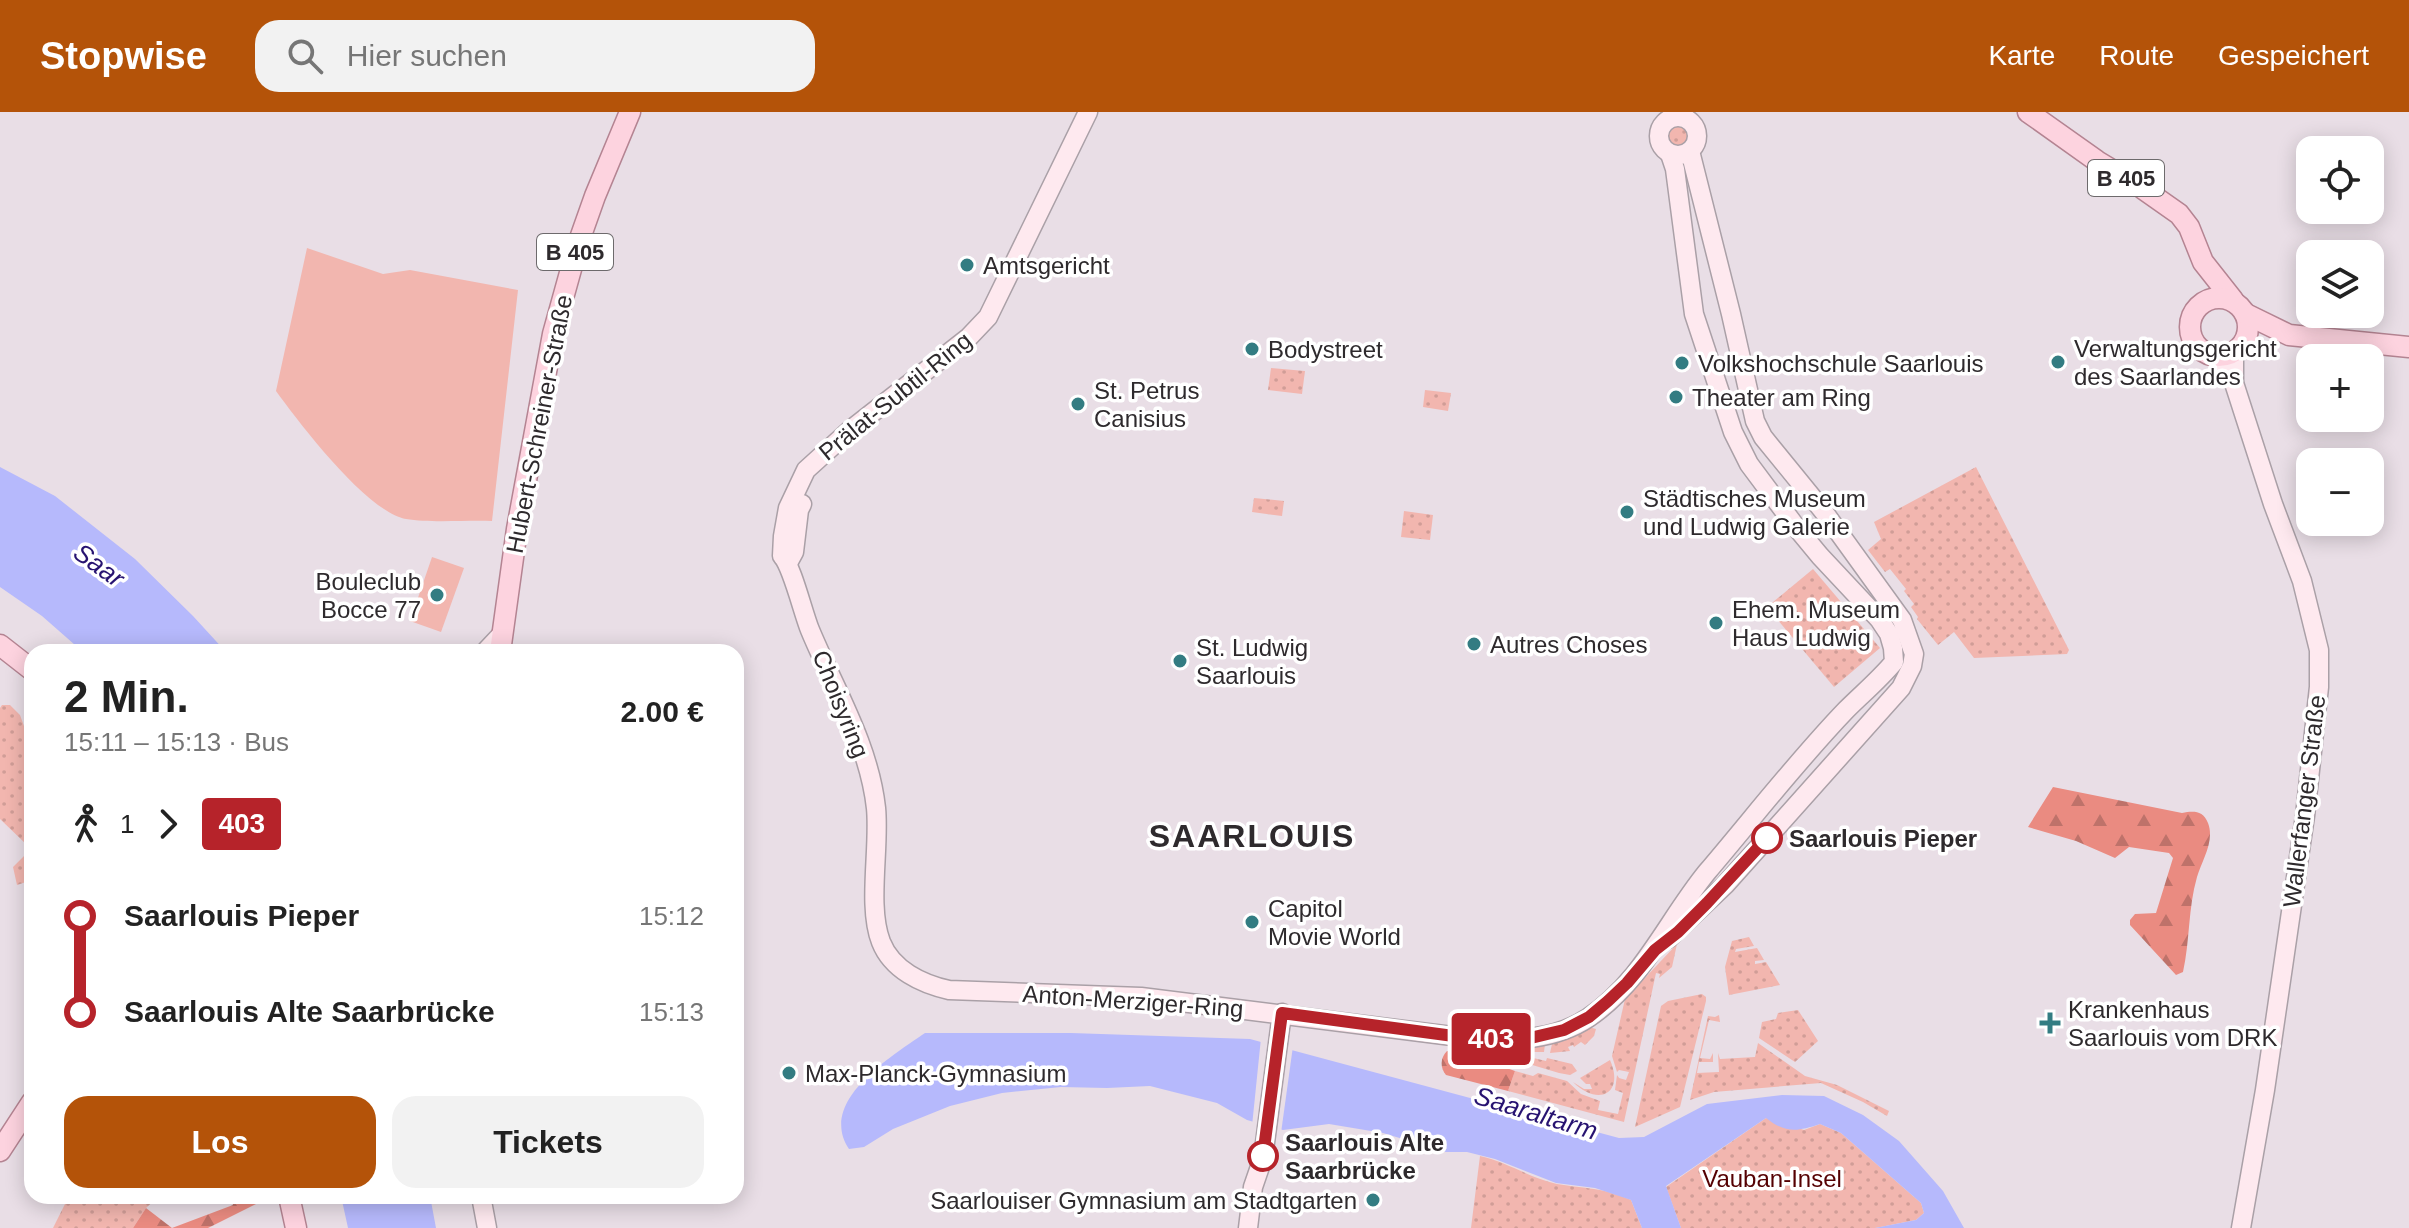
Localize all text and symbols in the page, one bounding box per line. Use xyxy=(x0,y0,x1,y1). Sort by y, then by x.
search box xyxy=(255,20,815,92)
icon: search xyxy=(283,34,327,78)
text: Stopwise xyxy=(40,35,207,77)
text: Hier suchen xyxy=(347,39,507,72)
text: Karte xyxy=(1988,40,2055,71)
text: Route xyxy=(2099,40,2174,71)
text: Gespeichert xyxy=(2218,40,2369,71)
map controls xyxy=(2296,136,2384,536)
button: locate xyxy=(2296,136,2384,224)
road number: B 405 xyxy=(2088,160,2164,196)
road number: B 405 xyxy=(537,234,613,270)
button: layers xyxy=(2296,240,2384,328)
place label: Amtsgericht xyxy=(983,252,1110,279)
marker: Amtsgericht xyxy=(958,256,976,274)
street label: Hubert-Schreiner-Straße xyxy=(501,292,577,556)
street label: Prälat-Subtil-Ring xyxy=(813,326,977,466)
place label: Verwaltungsgericht des Saarlandes xyxy=(2074,335,2277,390)
place label: Bodystreet xyxy=(1268,336,1383,363)
marker: Bodystreet xyxy=(1243,340,1261,358)
button: + xyxy=(2296,344,2384,432)
place label: Volkshochschule Saarlouis xyxy=(1698,350,1984,377)
marker: Verwaltungsgericht des Saarlandes xyxy=(2049,353,2067,371)
marker: Volkshochschule Saarlouis xyxy=(1673,354,1691,372)
place label: St. Petrus Canisius xyxy=(1094,377,1199,432)
place label: Theater am Ring xyxy=(1692,384,1871,411)
marker: Theater am Ring xyxy=(1667,388,1685,406)
marker: St. Petrus Canisius xyxy=(1069,395,1087,413)
button: − xyxy=(2296,448,2384,536)
place label: Städtisches Museum und Ludwig Galerie xyxy=(1643,485,1866,540)
marker: Städtisches Museum und Ludwig Galerie xyxy=(1618,503,1636,521)
water label: Saar xyxy=(68,537,131,594)
place label: Bouleclub Bocce 77 xyxy=(316,568,421,623)
marker: Bouleclub Bocce 77 xyxy=(428,586,446,604)
place label: Ehem. Museum Haus Ludwig xyxy=(1732,596,1900,651)
marker: Ehem. Museum Haus Ludwig xyxy=(1707,614,1725,632)
place label: Autres Choses xyxy=(1490,631,1647,658)
place label: St. Ludwig Saarlouis xyxy=(1196,634,1308,689)
marker: Autres Choses xyxy=(1465,635,1483,653)
street label: Choisyring xyxy=(807,646,875,762)
marker: St. Ludwig Saarlouis xyxy=(1171,652,1189,670)
text: 2 Min. xyxy=(64,672,189,721)
street label: Wallerfanger Straße xyxy=(2278,693,2330,909)
text: 2.00 € xyxy=(621,695,704,728)
text: 15:11 – 15:13 · Bus xyxy=(64,727,289,757)
icon: walk xyxy=(64,802,108,846)
icon: forward xyxy=(146,802,190,846)
text: 403 xyxy=(218,808,265,839)
text: 1 xyxy=(120,809,134,839)
district label: SAARLOUIS xyxy=(1149,818,1355,854)
marker: Saarlouis Pieper xyxy=(1752,823,1782,853)
place label: Saarlouis Pieper xyxy=(1789,825,1977,852)
place label: Capitol Movie World xyxy=(1268,895,1401,950)
text: Saarlouis Pieper xyxy=(124,899,359,932)
text: 15:12 xyxy=(639,901,704,931)
marker: Capitol Movie World xyxy=(1243,913,1261,931)
street label: Anton-Merziger-Ring xyxy=(1022,980,1244,1022)
text: Saarlouis Alte Saarbrücke xyxy=(124,995,495,1028)
place label: Krankenhaus Saarlouis vom DRK xyxy=(2068,996,2277,1051)
text: 15:13 xyxy=(639,997,704,1027)
marker: Krankenhaus Saarlouis vom DRK xyxy=(2039,1012,2061,1034)
line badge: 403 xyxy=(1445,1013,1537,1065)
text: 403 xyxy=(1468,1023,1514,1054)
place label: Max-Planck-Gymnasium xyxy=(805,1060,1066,1087)
marker: Max-Planck-Gymnasium xyxy=(780,1064,798,1082)
water label: Saaraltarm xyxy=(1471,1080,1601,1146)
button: Los xyxy=(64,1096,376,1188)
button: Tickets xyxy=(392,1096,704,1188)
place label: Saarlouis Alte Saarbrücke xyxy=(1285,1129,1444,1184)
marker: Saarlouis Alte Saarbrücke xyxy=(1248,1141,1278,1171)
park label: Vauban-Insel xyxy=(1702,1165,1842,1192)
place label: Saarlouiser Gymnasium am Stadtgarten xyxy=(930,1187,1357,1214)
marker: Saarlouiser Gymnasium am Stadtgarten xyxy=(1364,1191,1382,1209)

